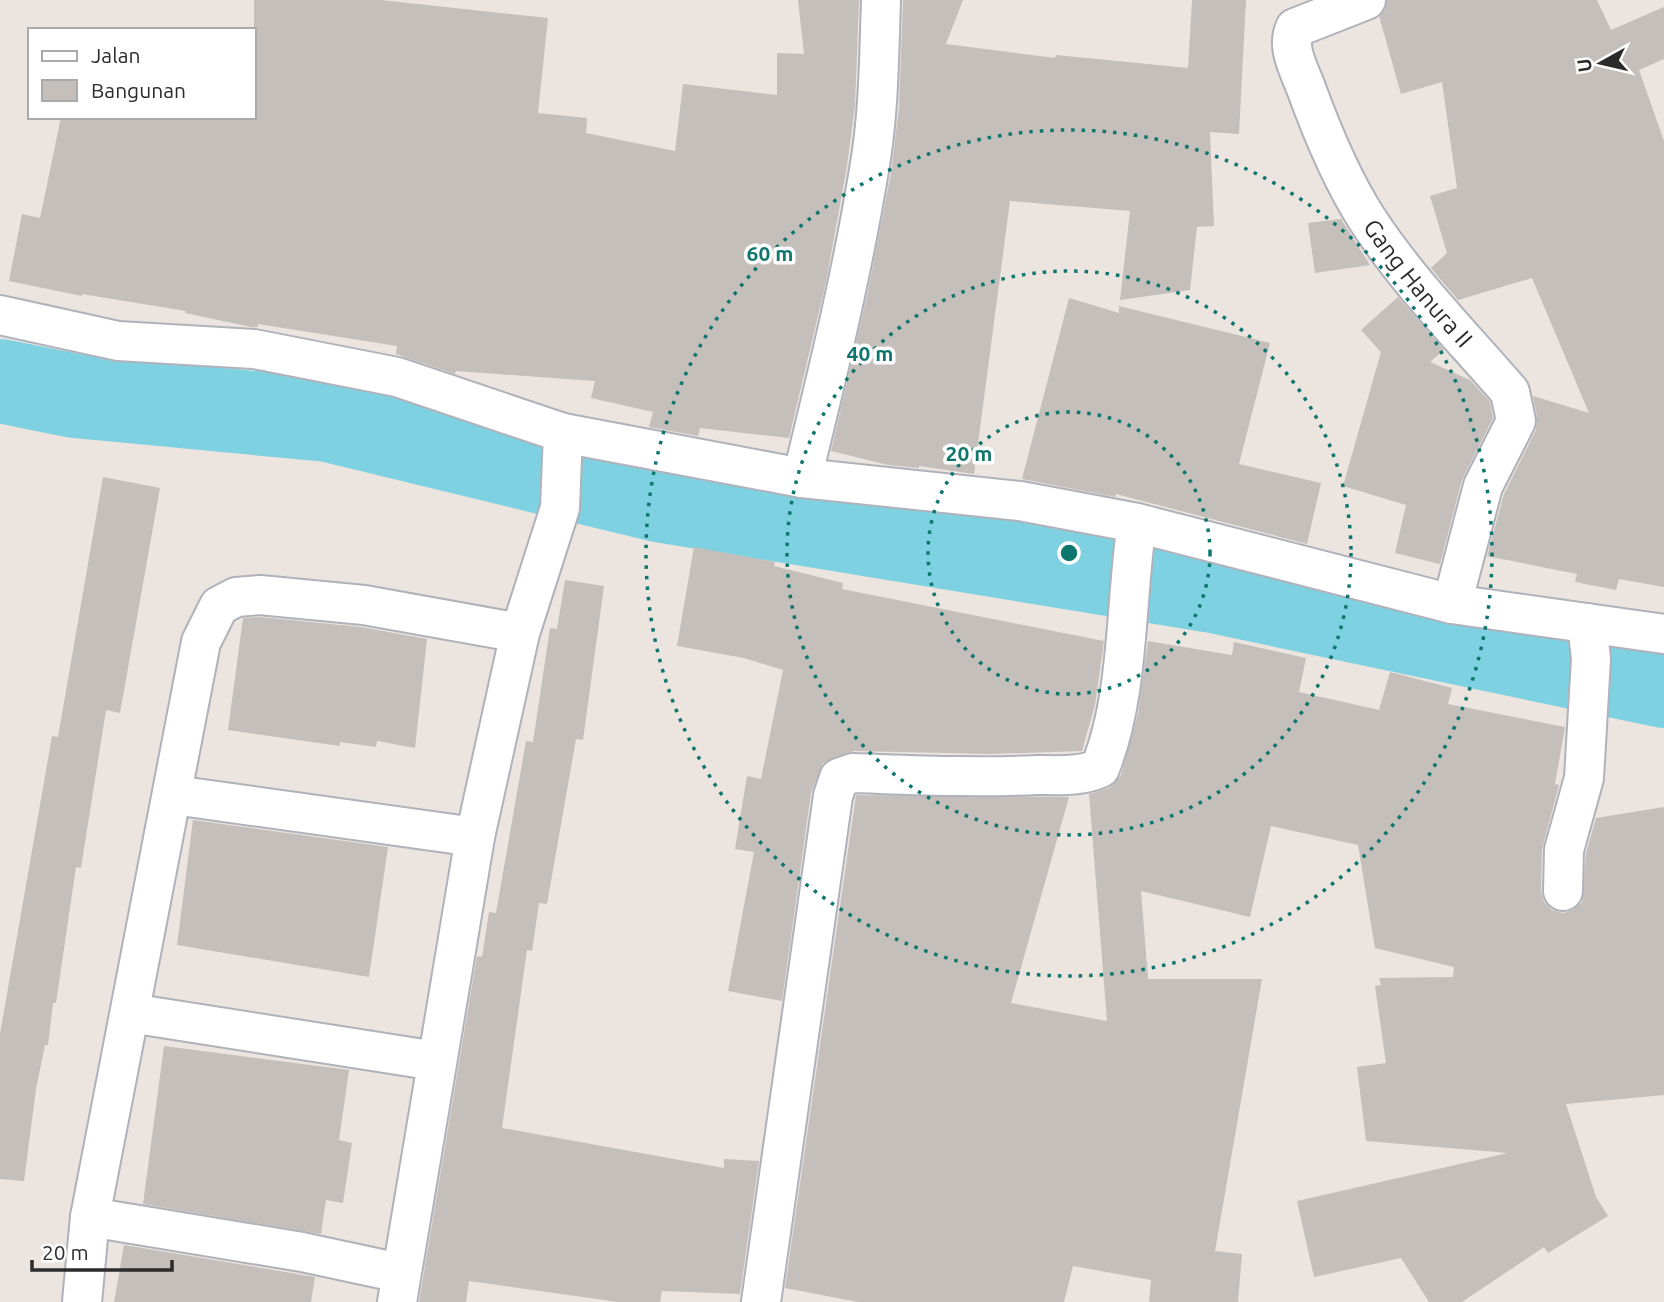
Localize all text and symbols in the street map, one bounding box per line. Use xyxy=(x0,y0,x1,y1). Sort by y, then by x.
legend xyxy=(28,28,256,119)
north arrow xyxy=(1566,28,1636,98)
text: Jalan xyxy=(91,43,140,67)
text: U xyxy=(1572,57,1596,73)
text: Bangunan xyxy=(91,78,186,102)
street label: Gang Hanura II xyxy=(1358,214,1478,353)
text: 60 m xyxy=(747,241,793,265)
text: 40 m xyxy=(847,341,893,365)
text: 20 m xyxy=(946,441,992,465)
centre of rings xyxy=(1057,541,1081,565)
scale bar xyxy=(32,1228,172,1272)
text: 20 m xyxy=(42,1240,89,1264)

